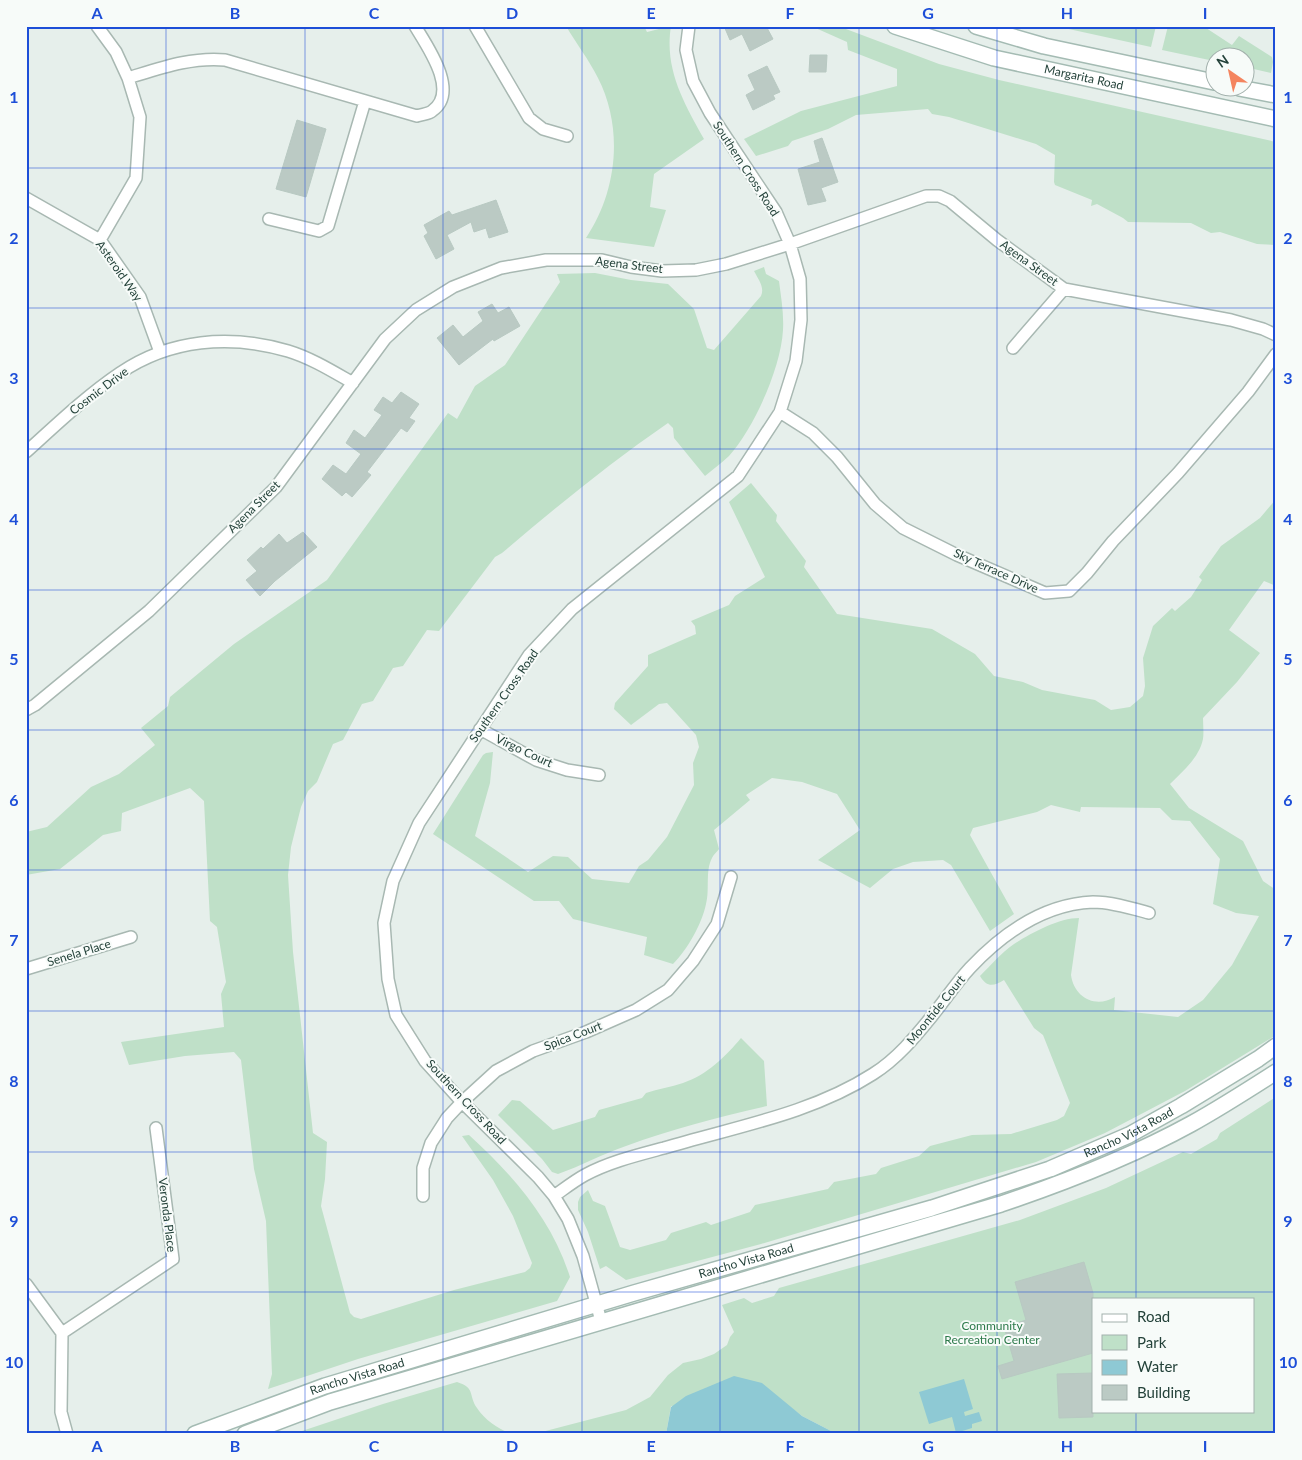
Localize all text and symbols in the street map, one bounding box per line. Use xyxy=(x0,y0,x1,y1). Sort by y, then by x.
text: A xyxy=(90,3,103,22)
text: B xyxy=(230,3,240,22)
text: C xyxy=(369,3,380,22)
text: D xyxy=(506,3,518,22)
text: E xyxy=(646,3,656,22)
text: F xyxy=(785,3,795,22)
text: G xyxy=(922,3,934,22)
text: H xyxy=(1061,3,1073,22)
text: I xyxy=(1203,3,1207,22)
north arrow xyxy=(1204,48,1254,98)
text: N xyxy=(1213,51,1232,71)
street label: Margarita Road xyxy=(1043,61,1125,93)
text: 1 xyxy=(9,87,19,106)
text: 1 xyxy=(1283,87,1293,106)
street label: Southern Cross Road xyxy=(710,118,783,219)
text: 2 xyxy=(9,228,19,247)
text: 2 xyxy=(1283,228,1293,247)
street label: Asteroid Way xyxy=(93,237,146,305)
street label: Agena Street xyxy=(997,237,1062,289)
street label: Agena Street xyxy=(594,253,664,276)
street label: Cosmic Drive xyxy=(66,364,131,418)
text: 3 xyxy=(9,368,19,387)
text: 3 xyxy=(1283,368,1293,387)
street label: Agena Street xyxy=(224,477,283,536)
text: 4 xyxy=(9,509,19,528)
text: 4 xyxy=(1283,509,1293,528)
street label: Sky Terrace Drive xyxy=(951,545,1041,596)
street label: Southern Cross Road xyxy=(466,646,541,745)
text: 5 xyxy=(9,649,19,668)
text: 5 xyxy=(1283,649,1293,668)
street label: Virgo Court xyxy=(493,731,556,771)
text: 6 xyxy=(9,790,19,809)
text: 6 xyxy=(1283,790,1293,809)
text: 7 xyxy=(9,930,19,949)
text: 7 xyxy=(1283,930,1293,949)
street label: Senela Place xyxy=(45,936,112,969)
street label: Moontide Court xyxy=(903,971,969,1047)
street label: Spica Court xyxy=(542,1017,605,1053)
street label: Southern Cross Road xyxy=(423,1056,510,1147)
text: 8 xyxy=(9,1071,19,1090)
text: 8 xyxy=(1283,1071,1293,1090)
street label: Rancho Vista Road xyxy=(1081,1104,1176,1161)
street label: Veronda Place xyxy=(155,1177,180,1253)
text: 9 xyxy=(9,1211,19,1230)
text: 9 xyxy=(1283,1211,1293,1230)
street label: Rancho Vista Road xyxy=(697,1240,795,1281)
legend xyxy=(1092,1298,1254,1412)
text: Road xyxy=(1137,1307,1170,1325)
park label: Community Recreation Center xyxy=(944,1318,1040,1347)
text: Park xyxy=(1137,1333,1167,1351)
text: 10 xyxy=(5,1352,23,1371)
text: 10 xyxy=(1279,1352,1297,1371)
street label: Rancho Vista Road xyxy=(308,1355,406,1398)
text: Water xyxy=(1137,1357,1178,1375)
text: Building xyxy=(1137,1383,1190,1401)
text: A xyxy=(90,1436,103,1455)
text: B xyxy=(230,1436,240,1455)
text: C xyxy=(369,1436,380,1455)
text: D xyxy=(506,1436,518,1455)
text: E xyxy=(646,1436,656,1455)
text: F xyxy=(785,1436,795,1455)
text: G xyxy=(922,1436,934,1455)
text: H xyxy=(1061,1436,1073,1455)
text: I xyxy=(1203,1436,1207,1455)

